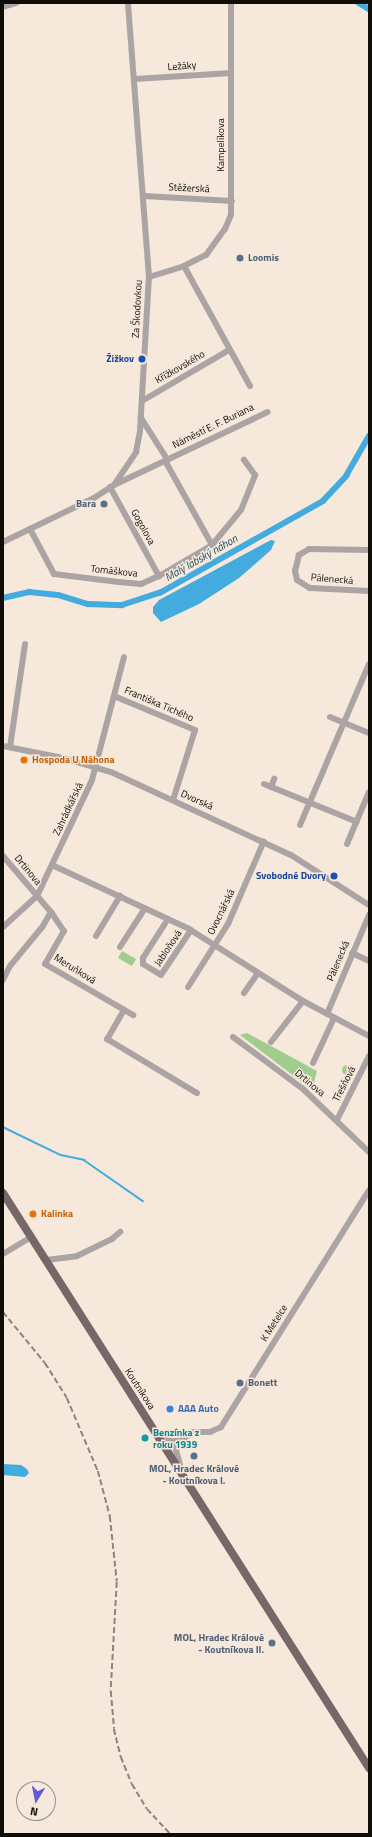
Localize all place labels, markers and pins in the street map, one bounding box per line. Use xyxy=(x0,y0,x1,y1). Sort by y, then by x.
place label: Loomis xyxy=(248,252,279,264)
marker: Loomis xyxy=(235,253,245,263)
place label: Žižkov xyxy=(106,353,134,365)
marker: Žižkov xyxy=(137,354,147,364)
place label: Bara xyxy=(76,498,96,510)
marker: Bara xyxy=(99,499,109,509)
place label: Hospoda U Náhona xyxy=(32,754,115,766)
marker: Hospoda U Náhona xyxy=(19,755,29,765)
place label: Svobodné Dvory xyxy=(256,870,326,882)
marker: Svobodné Dvory xyxy=(329,871,339,881)
place label: Kalinka xyxy=(41,1208,73,1220)
marker: Kalinka xyxy=(28,1209,38,1219)
place label: Bonett xyxy=(248,1377,277,1389)
marker: Bonett xyxy=(235,1378,245,1388)
place label: AAA Auto xyxy=(178,1403,219,1415)
marker: AAA Auto xyxy=(165,1404,175,1414)
place label: Benzínka z roku 1939 xyxy=(153,1426,199,1450)
marker: Benzínka z roku 1939 xyxy=(140,1433,150,1443)
marker: MOL, Hradec Králové - Koutníkova I. xyxy=(189,1451,199,1461)
place label: MOL, Hradec Králové - Koutníkova I. xyxy=(149,1462,239,1486)
place label: MOL, Hradec Králové - Koutníkova II. xyxy=(174,1631,264,1654)
marker: MOL, Hradec Králové - Koutníkova II. xyxy=(267,1638,277,1648)

